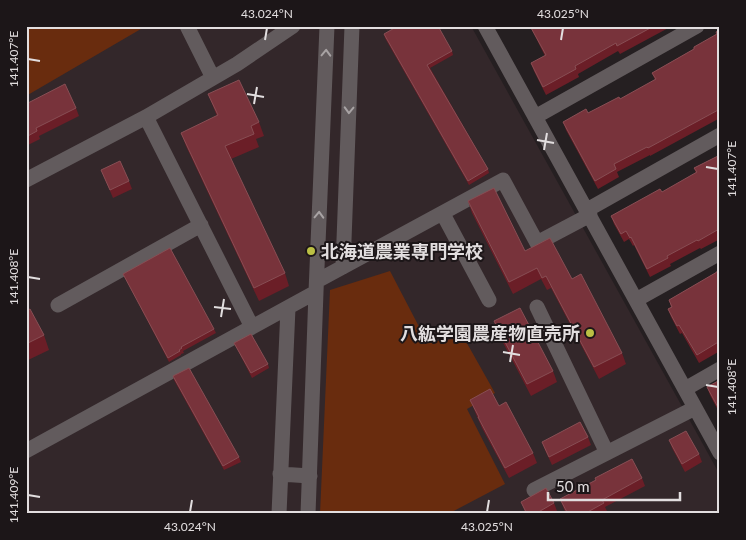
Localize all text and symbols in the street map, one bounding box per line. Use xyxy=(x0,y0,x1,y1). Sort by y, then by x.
text: 43.024°N xyxy=(241,6,293,21)
text: 43.025°N xyxy=(537,6,589,21)
text: 141.407°E xyxy=(6,31,21,87)
one-way arrow xyxy=(320,48,331,56)
one-way arrow xyxy=(344,106,354,114)
text: 141.407°E xyxy=(724,141,739,197)
one-way arrow xyxy=(314,211,325,219)
place label: 北海道農業専門学校 xyxy=(321,240,483,262)
marker: 北海道農業専門学校 xyxy=(305,245,317,257)
text: 141.408°E xyxy=(6,249,21,305)
place label: 八紘学園農産物直売所 xyxy=(400,322,580,344)
marker: 八紘学園農産物直売所 xyxy=(584,327,596,339)
text: 141.408°E xyxy=(724,359,739,415)
text: 141.409°E xyxy=(6,467,21,523)
scale bar xyxy=(548,470,681,502)
text: 50 m xyxy=(556,477,590,495)
text: 43.024°N xyxy=(164,519,216,534)
text: 43.025°N xyxy=(461,519,513,534)

